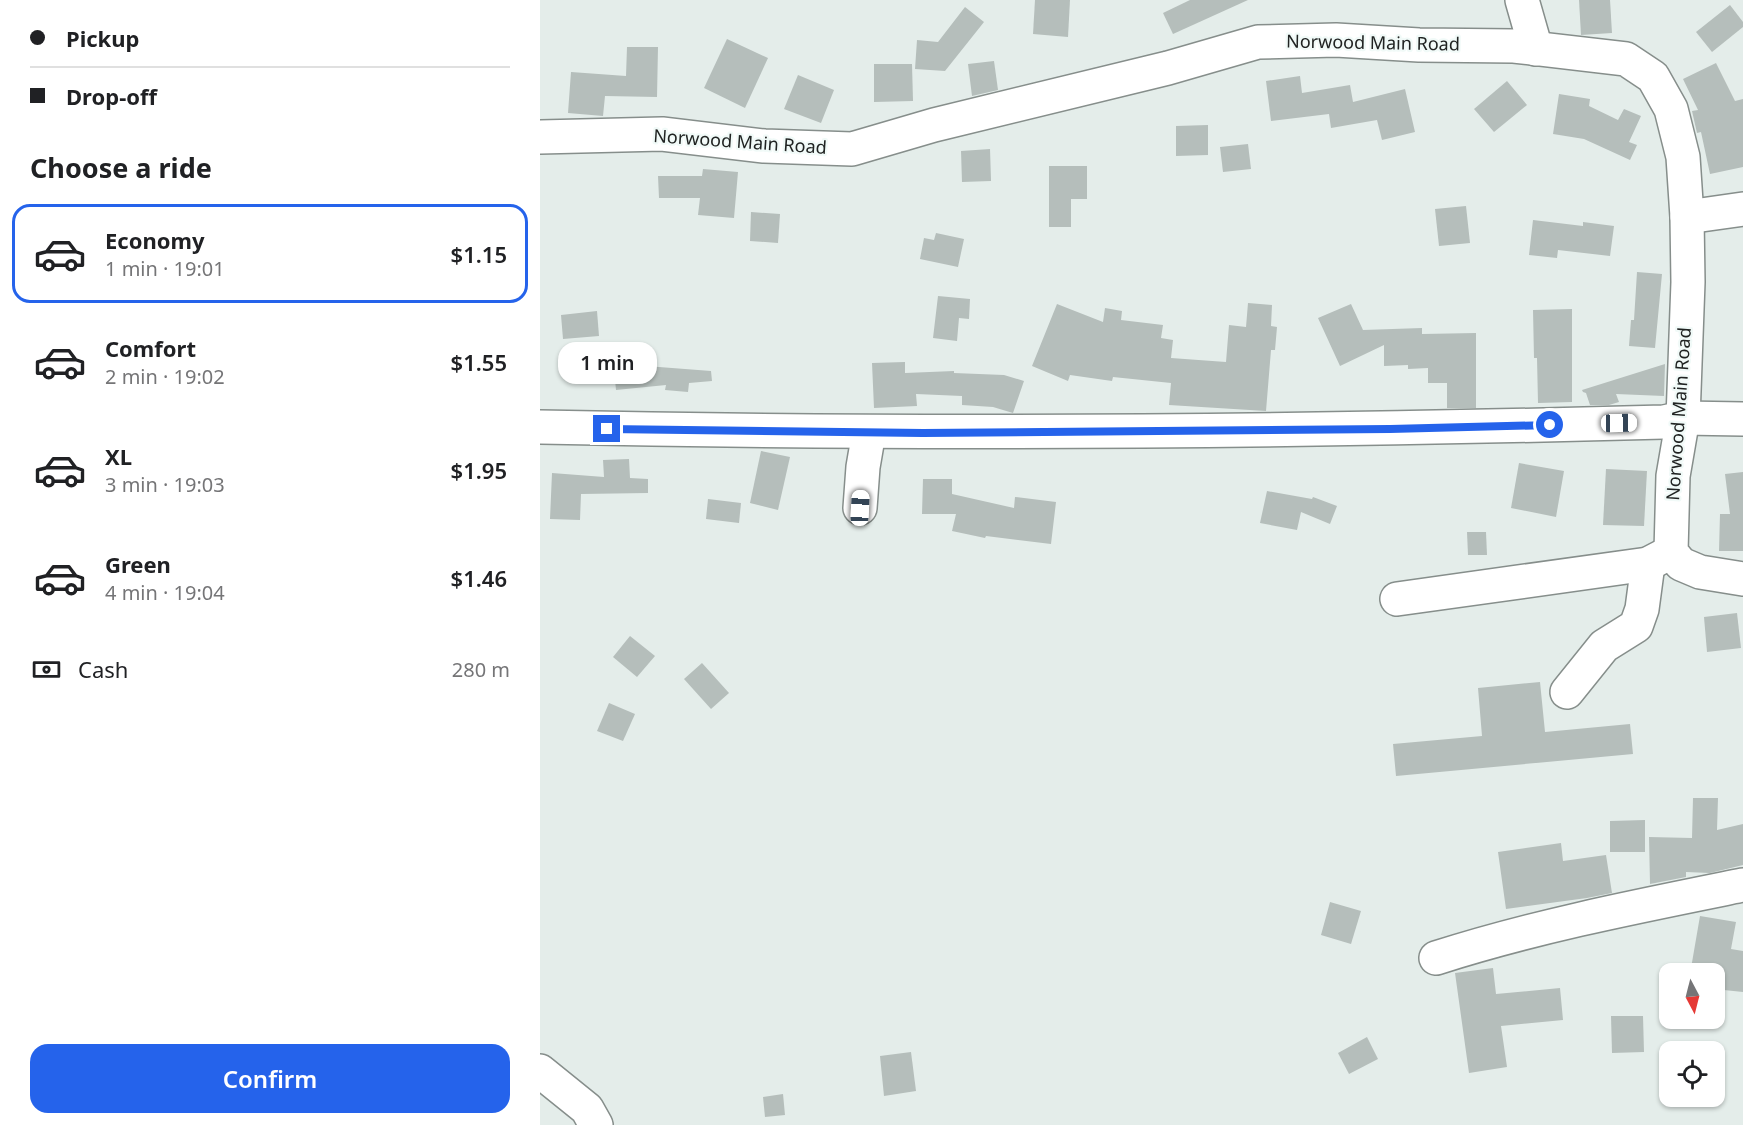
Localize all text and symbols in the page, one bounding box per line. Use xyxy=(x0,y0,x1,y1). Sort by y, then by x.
text: Pickup xyxy=(66,23,139,53)
street label: Norwood Main Road xyxy=(1286,28,1460,56)
text: Drop-off xyxy=(66,81,157,111)
street label: Norwood Main Road xyxy=(653,123,828,159)
text: Choose a ride xyxy=(30,149,212,186)
text: Economy xyxy=(105,225,204,255)
icon: car xyxy=(33,227,87,281)
text: $1.15 xyxy=(451,239,507,269)
text: 1 min · 19:01 xyxy=(105,255,225,282)
street label: Norwood Main Road xyxy=(1660,326,1696,501)
text: Comfort xyxy=(105,333,196,363)
icon: car xyxy=(33,335,87,389)
callout: 1 min xyxy=(557,342,656,384)
text: $1.55 xyxy=(451,347,507,377)
text: 1 min xyxy=(580,349,635,376)
text: 2 min · 19:02 xyxy=(105,363,225,390)
route start xyxy=(1536,411,1563,438)
car xyxy=(1601,414,1637,432)
route end xyxy=(593,415,620,442)
text: XL xyxy=(105,441,132,471)
icon: car xyxy=(33,443,87,497)
text: $1.95 xyxy=(451,455,507,485)
text: 3 min · 19:03 xyxy=(105,471,225,498)
car xyxy=(850,490,870,526)
text: Green xyxy=(105,549,171,579)
icon: car xyxy=(33,551,87,605)
text: $1.46 xyxy=(451,563,507,593)
text: 4 min · 19:04 xyxy=(105,579,225,606)
icon: cash xyxy=(30,653,63,686)
text: Cash xyxy=(78,654,128,684)
text: 280 m xyxy=(452,656,510,683)
north arrow xyxy=(1659,963,1725,1029)
map controls xyxy=(1659,963,1725,1107)
button: locate xyxy=(1659,1041,1725,1107)
button: Confirm xyxy=(30,1044,510,1113)

